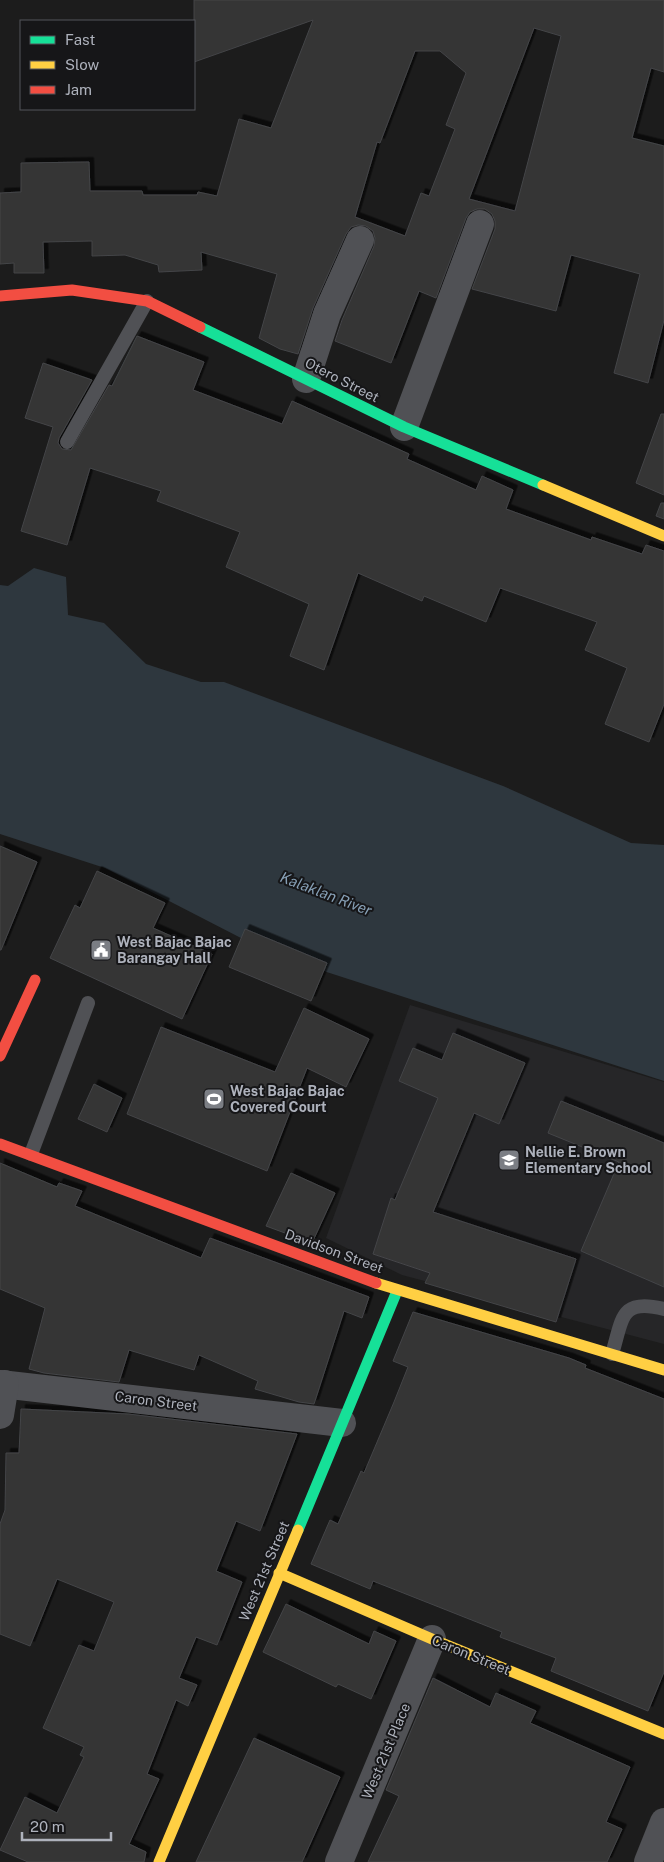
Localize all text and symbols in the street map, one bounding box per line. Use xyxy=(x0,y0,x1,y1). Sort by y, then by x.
legend xyxy=(20,20,195,110)
text: Fast xyxy=(65,31,95,48)
text: Slow xyxy=(65,56,100,73)
text: Jam xyxy=(65,81,92,98)
street label: Otero Street xyxy=(302,355,382,405)
water label: Kalaklan River xyxy=(278,868,375,919)
place label: West Bajac Bajac Barangay Hall xyxy=(117,934,232,966)
public building icon: West Bajac Bajac Barangay Hall xyxy=(89,938,113,962)
place label: West Bajac Bajac Covered Court xyxy=(230,1083,345,1115)
sports icon: West Bajac Bajac Covered Court xyxy=(202,1087,226,1111)
place label: Nellie E. Brown Elementary School xyxy=(525,1144,652,1176)
school or university icon: Nellie E. Brown Elementary School xyxy=(497,1148,521,1172)
street label: Davidson Street xyxy=(283,1226,385,1276)
street label: Caron Street xyxy=(114,1388,198,1414)
street label: West 21st Street xyxy=(236,1519,292,1623)
street label: Caron Street xyxy=(430,1632,512,1678)
street label: West 21st Place xyxy=(359,1701,413,1801)
scale bar xyxy=(22,1810,111,1842)
text: 20 m xyxy=(30,1818,65,1835)

